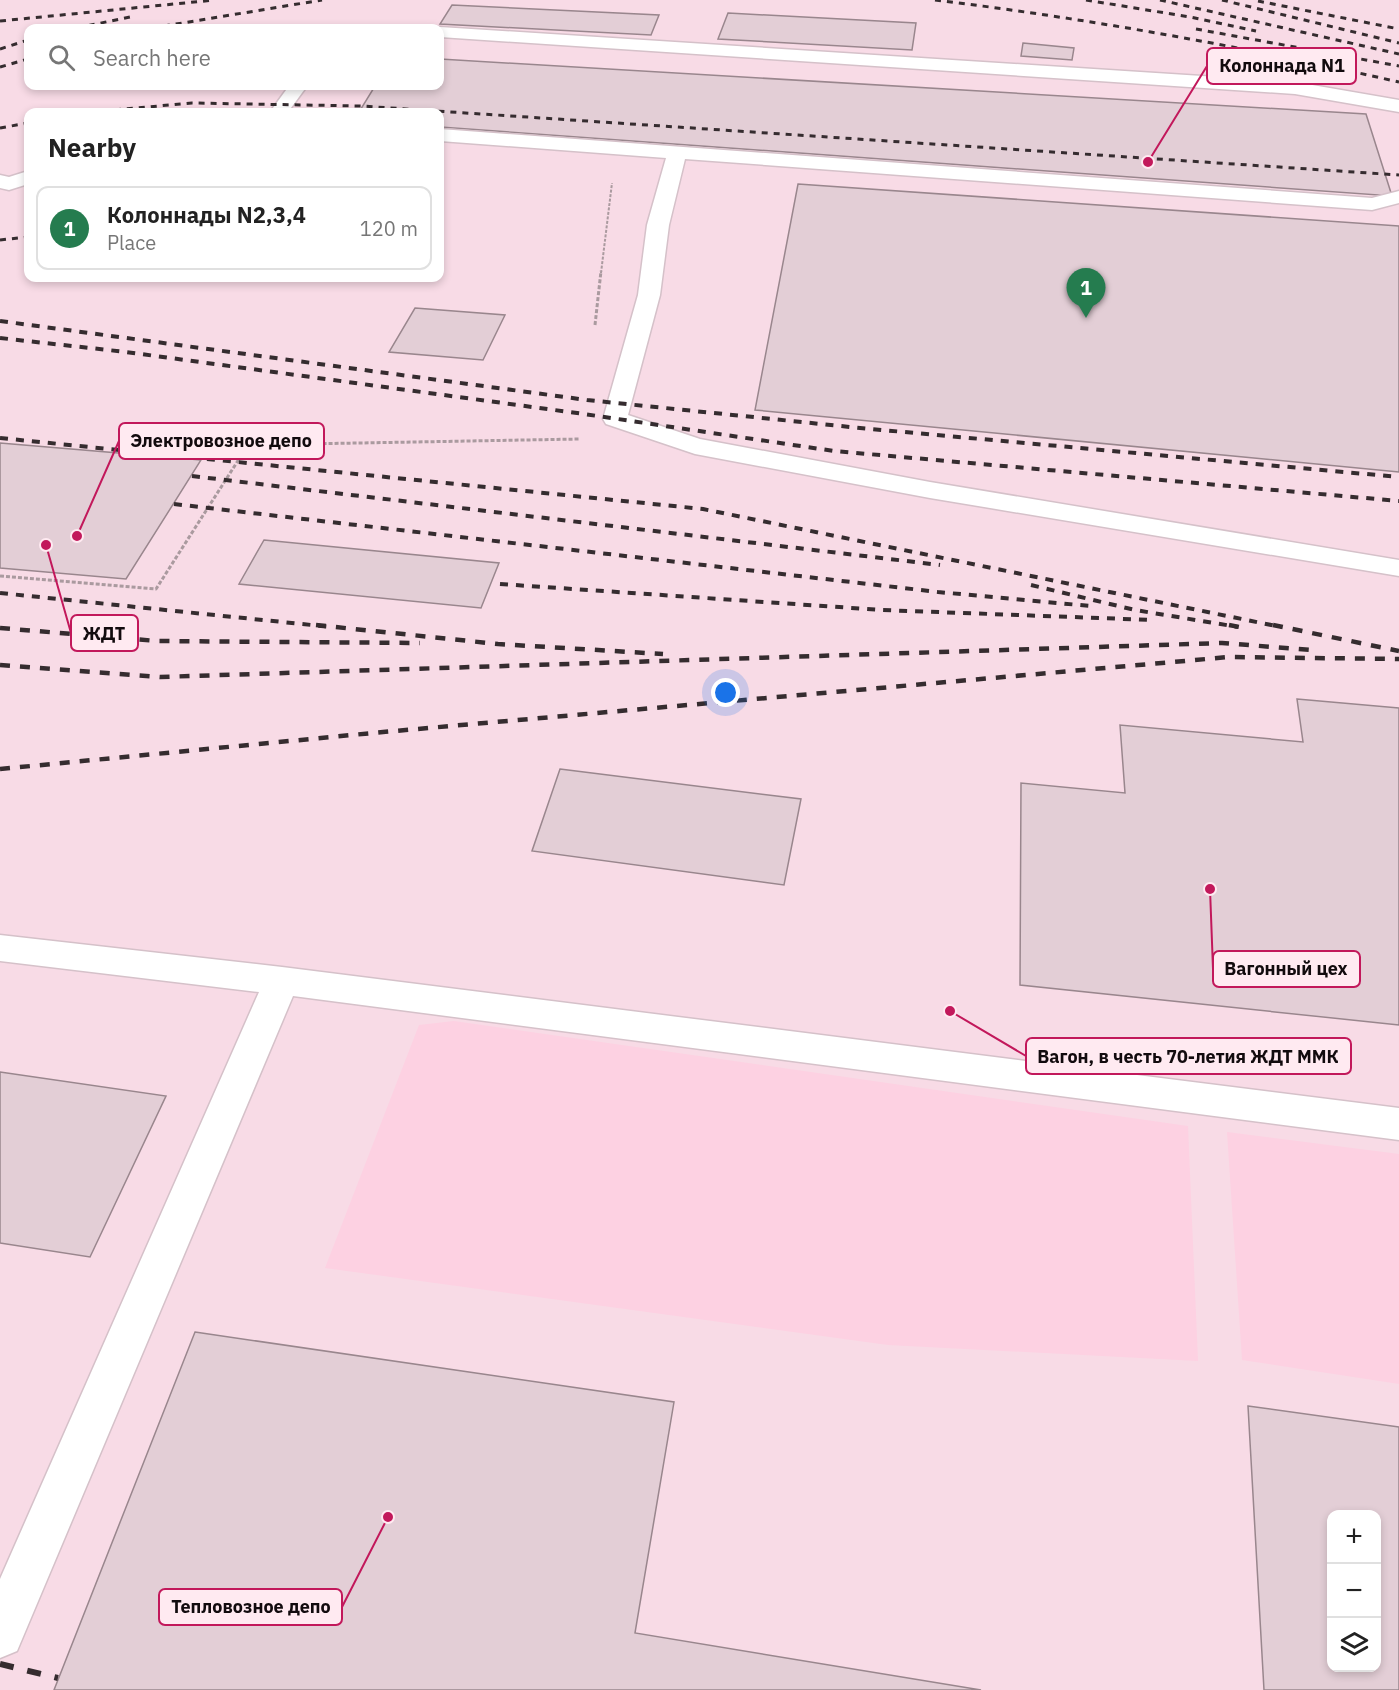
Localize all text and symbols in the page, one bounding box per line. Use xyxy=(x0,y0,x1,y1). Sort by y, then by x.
search box xyxy=(24,24,444,90)
icon: search xyxy=(45,41,78,74)
text: Search here xyxy=(93,43,211,72)
callout: Колоннада N1 xyxy=(1207,48,1356,84)
text: Колоннада N1 xyxy=(1219,54,1345,77)
text: Nearby xyxy=(48,130,136,164)
text: Колоннады N2,3,4 xyxy=(107,200,306,229)
text: 1 xyxy=(64,215,76,242)
text: 120 m xyxy=(360,215,418,242)
text: Place xyxy=(107,229,156,256)
pin: 1 xyxy=(1066,268,1106,318)
callout: Электровозное депо xyxy=(119,423,324,459)
text: Электровозное депо xyxy=(130,429,312,452)
callout: ЖДТ xyxy=(71,615,138,651)
text: ЖДТ xyxy=(83,622,126,645)
your location xyxy=(711,678,740,707)
callout: Вагонный цех xyxy=(1213,951,1360,987)
text: Вагонный цех xyxy=(1224,957,1348,980)
callout: Вагон, в честь 70-летия ЖДТ ММК xyxy=(1026,1038,1351,1074)
text: Вагон, в честь 70-летия ЖДТ ММК xyxy=(1037,1045,1339,1068)
map controls xyxy=(1327,1510,1381,1672)
button: + xyxy=(1327,1510,1381,1564)
button: − xyxy=(1327,1564,1381,1618)
callout: Тепловозное депо xyxy=(159,1589,342,1625)
text: Тепловозное депо xyxy=(171,1595,331,1618)
button: layers xyxy=(1327,1618,1381,1672)

